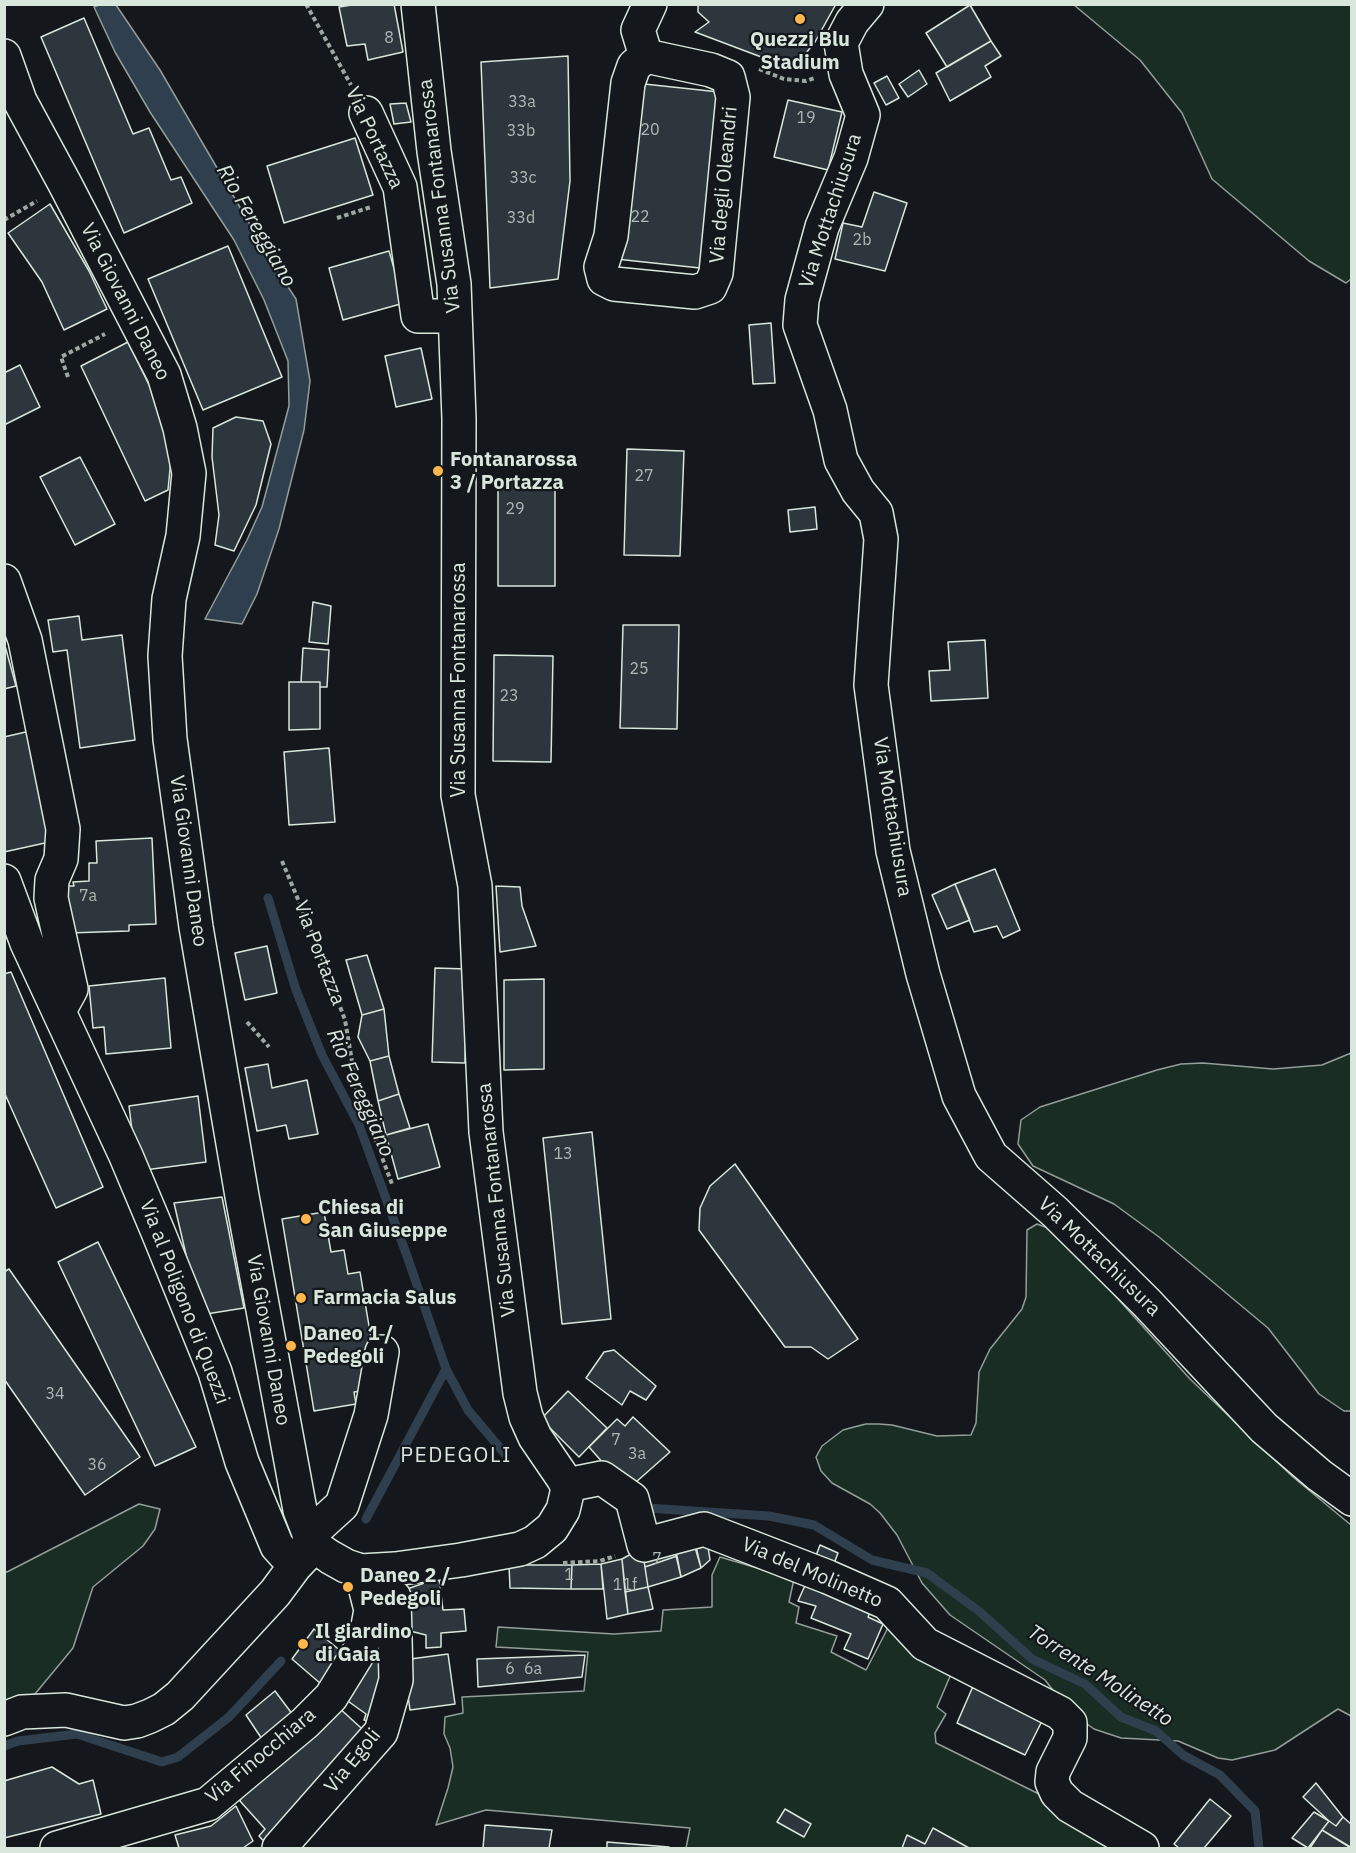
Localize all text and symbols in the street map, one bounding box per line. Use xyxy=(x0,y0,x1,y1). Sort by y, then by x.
marker: Quezzi Blu Stadium xyxy=(793,12,807,26)
house number: 8 xyxy=(384,28,394,48)
place label: Quezzi Blu Stadium xyxy=(750,28,850,75)
street label: Via Susanna Fontanarossa xyxy=(414,78,466,314)
street label: Via Portazza xyxy=(340,83,408,193)
house number: 33a xyxy=(508,92,536,112)
street label: Via degli Oleandri xyxy=(705,106,743,264)
house number: 19 xyxy=(796,108,816,128)
house number: 20 xyxy=(640,120,660,140)
house number: 33b xyxy=(507,121,535,141)
street label: Via Mottachiusura xyxy=(795,131,867,291)
water label: Rio Fereggiano xyxy=(211,160,301,292)
house number: 33c xyxy=(509,168,537,188)
house number: 22 xyxy=(630,207,650,227)
house number: 33d xyxy=(507,208,535,228)
street label: Via Giovanni Daneo xyxy=(75,220,175,384)
house number: 2b xyxy=(853,230,871,250)
place label: Fontanarossa 3 / Portazza xyxy=(450,448,577,495)
marker: Fontanarossa 3 / Portazza xyxy=(431,464,445,478)
house number: 27 xyxy=(634,466,654,486)
house number: 29 xyxy=(505,499,525,519)
street label: Via Susanna Fontanarossa xyxy=(447,562,471,798)
house number: 25 xyxy=(629,659,649,679)
house number: 23 xyxy=(499,686,519,706)
street label: Via Mottachiusura xyxy=(868,735,916,899)
street label: Via Giovanni Daneo xyxy=(164,774,212,948)
house number: 7a xyxy=(79,886,97,906)
street label: Via Portazza xyxy=(288,897,350,1009)
water label: Rio Fereggiano xyxy=(321,1025,399,1161)
street label: Via Susanna Fontanarossa xyxy=(473,1082,521,1318)
house number: 13 xyxy=(553,1144,573,1164)
street label: Via Mottachiusura xyxy=(1033,1192,1165,1322)
street label: Via al Poligono di Quezzi xyxy=(134,1196,234,1408)
place label: Chiesa di San Giuseppe xyxy=(318,1196,447,1243)
marker: Chiesa di San Giuseppe xyxy=(299,1212,313,1226)
street label: Via Giovanni Daneo xyxy=(241,1253,295,1427)
place label: Farmacia Salus xyxy=(313,1286,457,1310)
marker: Farmacia Salus xyxy=(294,1291,308,1305)
place label: Daneo 1 / Pedegoli xyxy=(303,1322,393,1369)
marker: Daneo 1 / Pedegoli xyxy=(284,1339,298,1353)
house number: 34 xyxy=(45,1384,65,1404)
house number: 7 xyxy=(611,1430,621,1450)
district label: PEDEGOLI xyxy=(400,1443,512,1469)
house number: 3a xyxy=(628,1444,646,1464)
house number: 36 xyxy=(87,1455,107,1475)
street label: Via del Molinetto xyxy=(738,1533,886,1613)
house number: 7 xyxy=(652,1549,662,1569)
place label: Daneo 2 / Pedegoli xyxy=(360,1564,450,1611)
house number: 1 xyxy=(564,1565,574,1585)
house number: 11f xyxy=(613,1575,637,1595)
marker: Daneo 2 / Pedegoli xyxy=(341,1580,355,1594)
place label: Il giardino di Gaia xyxy=(315,1620,412,1667)
water label: Torrente Molinetto xyxy=(1023,1620,1177,1732)
marker: Il giardino di Gaia xyxy=(296,1637,310,1651)
house number: 6 xyxy=(505,1659,515,1679)
house number: 6a xyxy=(524,1659,542,1679)
street label: Via Finocchiara xyxy=(201,1703,321,1809)
street label: Via Egoli xyxy=(320,1724,386,1798)

